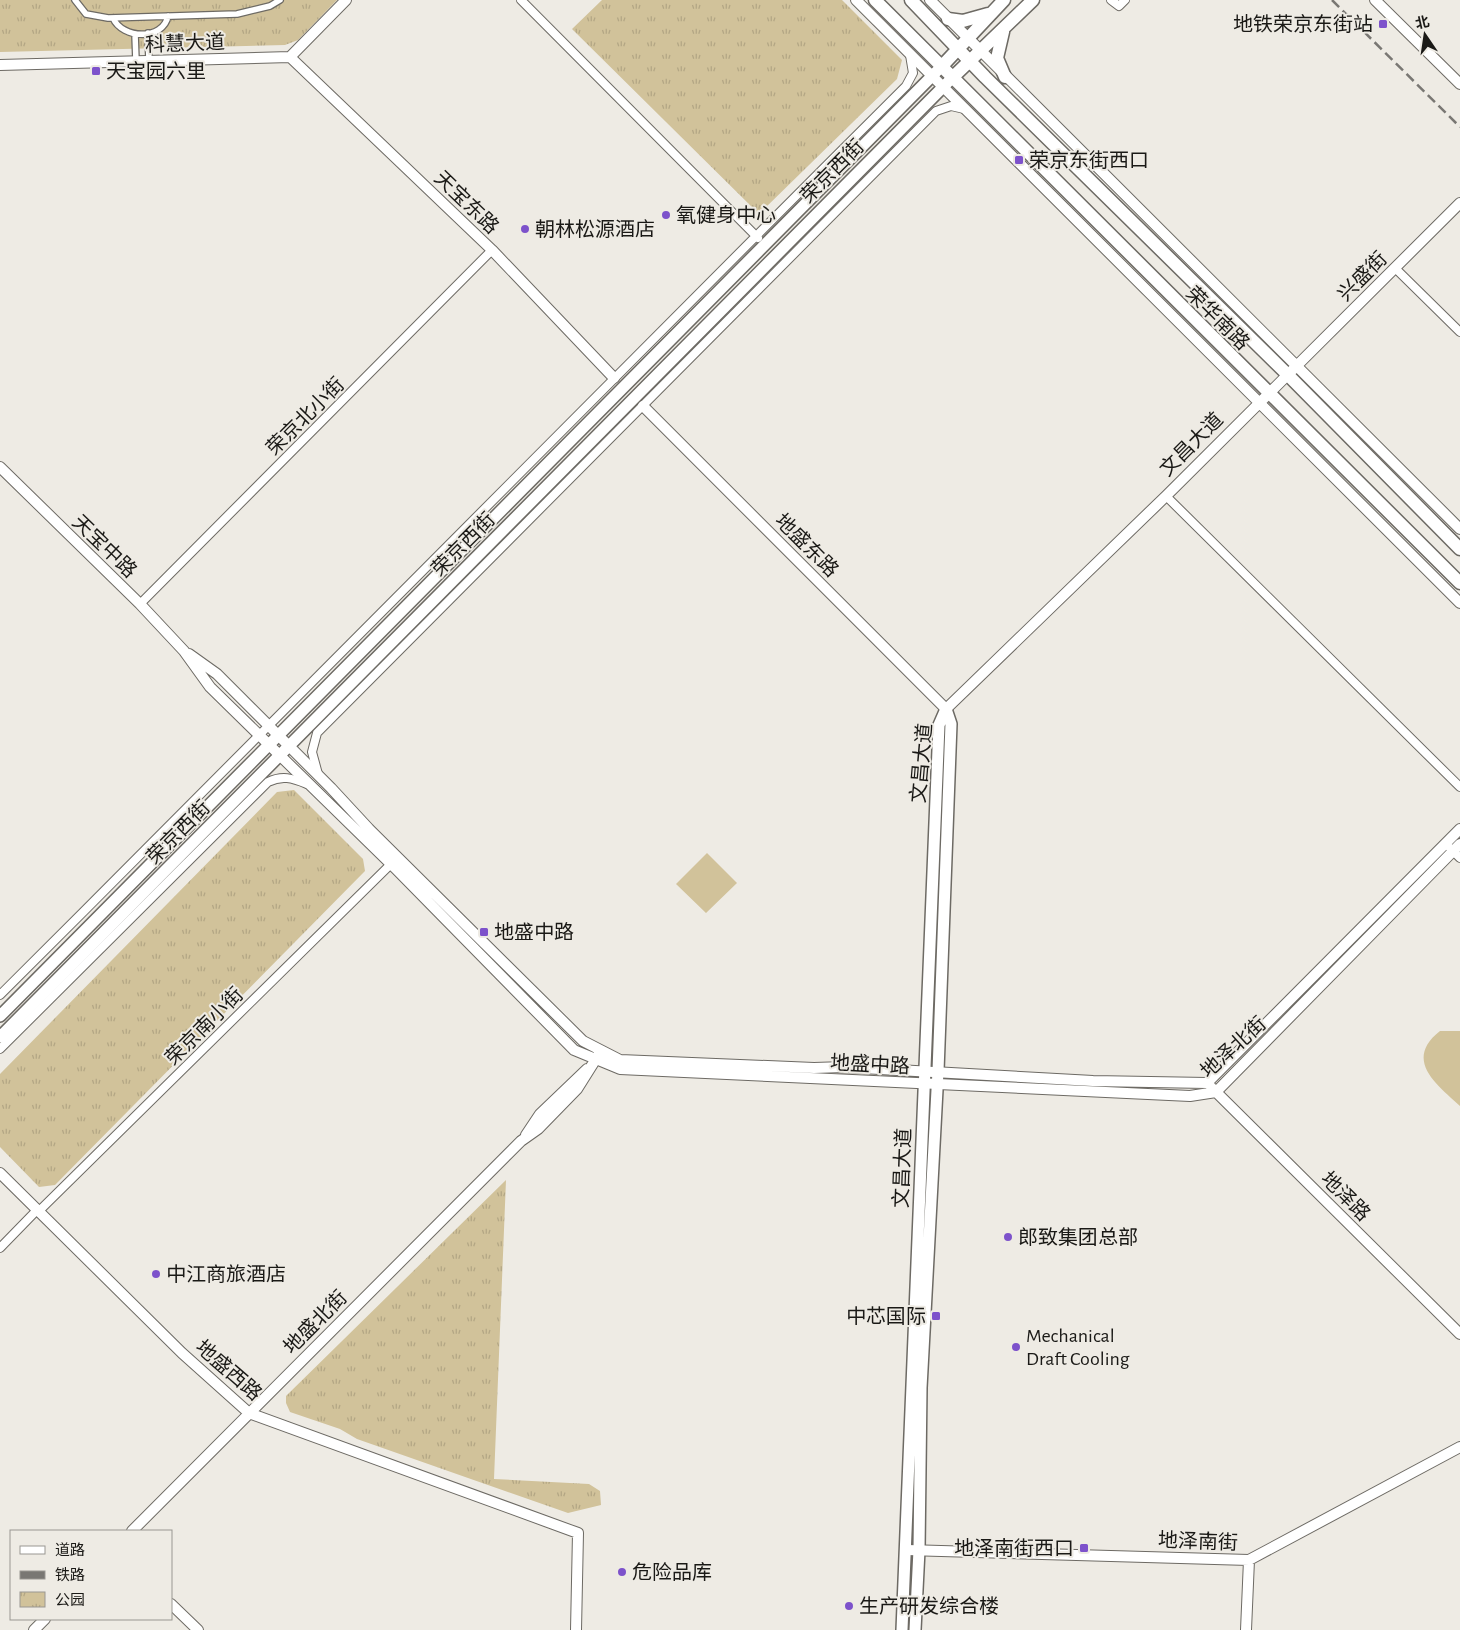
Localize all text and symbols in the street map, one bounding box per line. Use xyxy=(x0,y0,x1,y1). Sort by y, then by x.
north arrow xyxy=(1400,10,1450,60)
place label: 地铁荣京东街站 xyxy=(1233,14,1373,35)
text: 北 xyxy=(1414,14,1431,32)
marker: 地铁荣京东街站 xyxy=(1377,18,1389,30)
street label: 科慧大道 xyxy=(145,32,225,55)
place label: 天宝园六里 xyxy=(106,61,206,82)
marker: 天宝园六里 xyxy=(90,65,102,77)
street label: 荣京西街 xyxy=(797,136,868,207)
place label: 荣京东街西口 xyxy=(1029,150,1149,171)
marker: 荣京东街西口 xyxy=(1013,154,1025,166)
street label: 天宝东路 xyxy=(431,167,503,238)
place label: 氧健身中心 xyxy=(676,204,776,226)
marker: 氧健身中心 xyxy=(660,209,672,221)
place label: 朝林松源酒店 xyxy=(535,219,655,240)
marker: 朝林松源酒店 xyxy=(519,223,531,235)
street label: 兴盛街 xyxy=(1334,248,1391,305)
street label: 荣华南路 xyxy=(1182,283,1253,354)
street label: 荣京北小街 xyxy=(263,374,348,459)
street label: 文昌大道 xyxy=(1156,409,1227,480)
street label: 荣京西街 xyxy=(428,509,499,580)
street label: 地盛东路 xyxy=(771,510,842,581)
street label: 天宝中路 xyxy=(69,511,141,582)
street label: 文昌大道 xyxy=(908,722,935,804)
street label: 荣京西街 xyxy=(143,797,214,868)
place label: 地盛中路 xyxy=(494,922,574,943)
marker: 地盛中路 xyxy=(478,926,490,938)
street label: 荣京南小街 xyxy=(162,984,247,1069)
street label: 地泽北街 xyxy=(1197,1013,1270,1082)
street label: 地盛中路 xyxy=(829,1052,910,1077)
street label: 文昌大道 xyxy=(891,1128,914,1208)
street label: 地泽路 xyxy=(1317,1168,1374,1225)
place label: 郎致集团总部 xyxy=(1018,1227,1138,1248)
marker: 郎致集团总部 xyxy=(1002,1231,1014,1243)
place label: 中江商旅酒店 xyxy=(166,1264,286,1285)
marker: 中江商旅酒店 xyxy=(150,1268,162,1280)
street label: 地盛北街 xyxy=(280,1287,351,1358)
place label: 中芯国际 xyxy=(846,1306,926,1327)
marker: 中芯国际 xyxy=(930,1310,942,1322)
place label: Mechanical Draft Cooling xyxy=(1026,1326,1130,1369)
street label: 地盛西路 xyxy=(192,1336,266,1405)
marker: Mechanical Draft Cooling xyxy=(1010,1341,1022,1353)
legend xyxy=(10,1530,172,1620)
street label: 地泽南街 xyxy=(1158,1530,1238,1553)
place label: 地泽南街西口 xyxy=(954,1538,1074,1559)
text: 道路 xyxy=(55,1542,85,1558)
marker: 地泽南街西口 xyxy=(1078,1542,1090,1554)
place label: 危险品库 xyxy=(632,1562,712,1583)
marker: 危险品库 xyxy=(616,1566,628,1578)
text: 铁路 xyxy=(55,1567,85,1583)
text: 公园 xyxy=(55,1592,85,1608)
place label: 生产研发综合楼 xyxy=(859,1596,999,1617)
marker: 生产研发综合楼 xyxy=(843,1600,855,1612)

